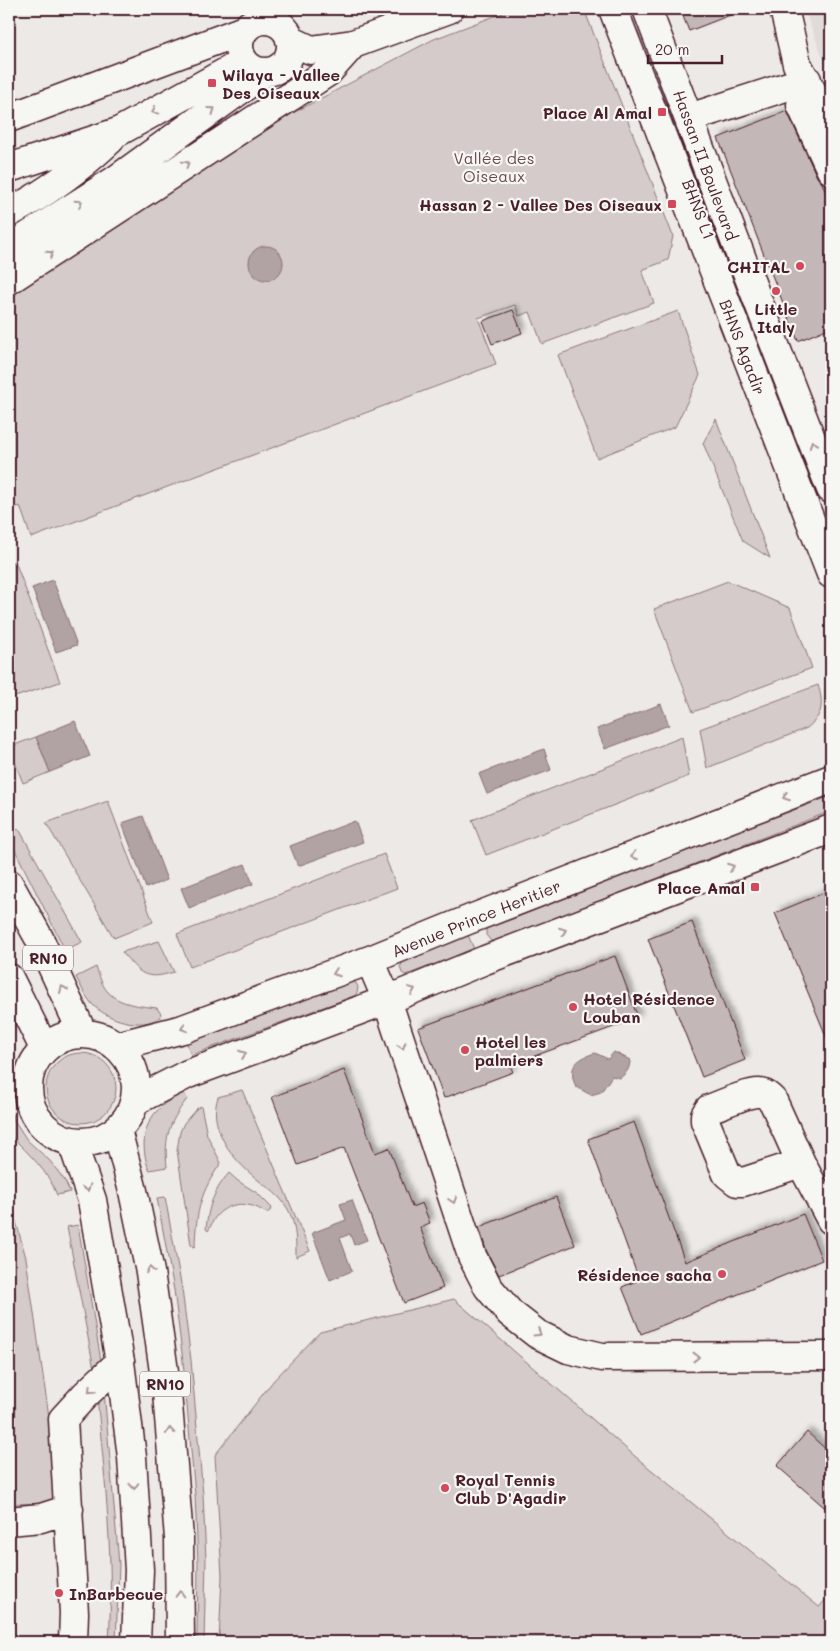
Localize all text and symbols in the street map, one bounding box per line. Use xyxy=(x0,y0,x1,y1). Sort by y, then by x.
scale bar xyxy=(648,32,721,64)
text: 20 m xyxy=(655,39,689,59)
place label: Wilaya - Vallee Des Oiseaux xyxy=(222,64,340,103)
marker: Wilaya - Vallee Des Oiseaux xyxy=(206,77,218,89)
street label: Hassan II Boulevard xyxy=(669,87,743,243)
place label: Place Al Amal xyxy=(543,102,652,123)
one-way arrow xyxy=(152,105,161,115)
marker: Place Al Amal xyxy=(656,106,668,118)
one-way arrow xyxy=(207,107,216,116)
park label: Vallée des Oiseaux xyxy=(453,147,535,186)
one-way arrow xyxy=(180,161,189,171)
street label: BHNS L1 xyxy=(678,176,720,242)
place label: Hassan 2 - Vallee Des Oiseaux xyxy=(419,194,662,215)
marker: Hassan 2 - Vallee Des Oiseaux xyxy=(666,198,678,210)
one-way arrow xyxy=(74,200,83,209)
one-way arrow xyxy=(44,251,53,260)
place label: CHITAL xyxy=(727,256,790,277)
marker: CHITAL xyxy=(794,260,806,272)
marker: Little Italy xyxy=(770,285,782,297)
street label: BHNS Agadir xyxy=(715,296,771,398)
place label: Little Italy xyxy=(755,298,797,337)
one-way arrow xyxy=(809,440,819,449)
one-way arrow xyxy=(782,791,791,801)
one-way arrow xyxy=(630,850,639,860)
one-way arrow xyxy=(726,863,735,873)
street label: Avenue Prince Heritier xyxy=(388,874,564,962)
place label: Place Amal xyxy=(657,877,745,898)
marker: Place Amal xyxy=(749,881,761,893)
one-way arrow xyxy=(558,927,567,937)
road number: RN10 xyxy=(23,946,73,970)
one-way arrow xyxy=(333,967,341,977)
one-way arrow xyxy=(58,985,69,994)
one-way arrow xyxy=(407,986,415,996)
place label: Hotel Résidence Louban xyxy=(583,988,715,1027)
marker: Hotel Résidence Louban xyxy=(567,1001,579,1013)
one-way arrow xyxy=(180,1022,188,1032)
place label: Hotel les palmiers xyxy=(475,1031,546,1070)
one-way arrow xyxy=(396,1041,406,1050)
marker: Hotel les palmiers xyxy=(459,1044,471,1056)
one-way arrow xyxy=(238,1050,247,1060)
one-way arrow xyxy=(82,1183,92,1191)
one-way arrow xyxy=(448,1196,458,1204)
place label: Résidence sacha xyxy=(577,1264,712,1285)
one-way arrow xyxy=(145,1266,155,1275)
marker: Résidence sacha xyxy=(716,1268,728,1280)
one-way arrow xyxy=(533,1327,542,1337)
one-way arrow xyxy=(692,1352,700,1362)
road number: RN10 xyxy=(140,1372,190,1396)
one-way arrow xyxy=(87,1384,96,1393)
one-way arrow xyxy=(165,1427,176,1435)
place label: Royal Tennis Club D'Agadir xyxy=(455,1469,566,1508)
marker: Royal Tennis Club D'Agadir xyxy=(439,1482,451,1494)
one-way arrow xyxy=(128,1483,139,1491)
place label: InBarbecue xyxy=(69,1583,163,1604)
marker: InBarbecue xyxy=(53,1587,65,1599)
one-way arrow xyxy=(175,1589,185,1597)

